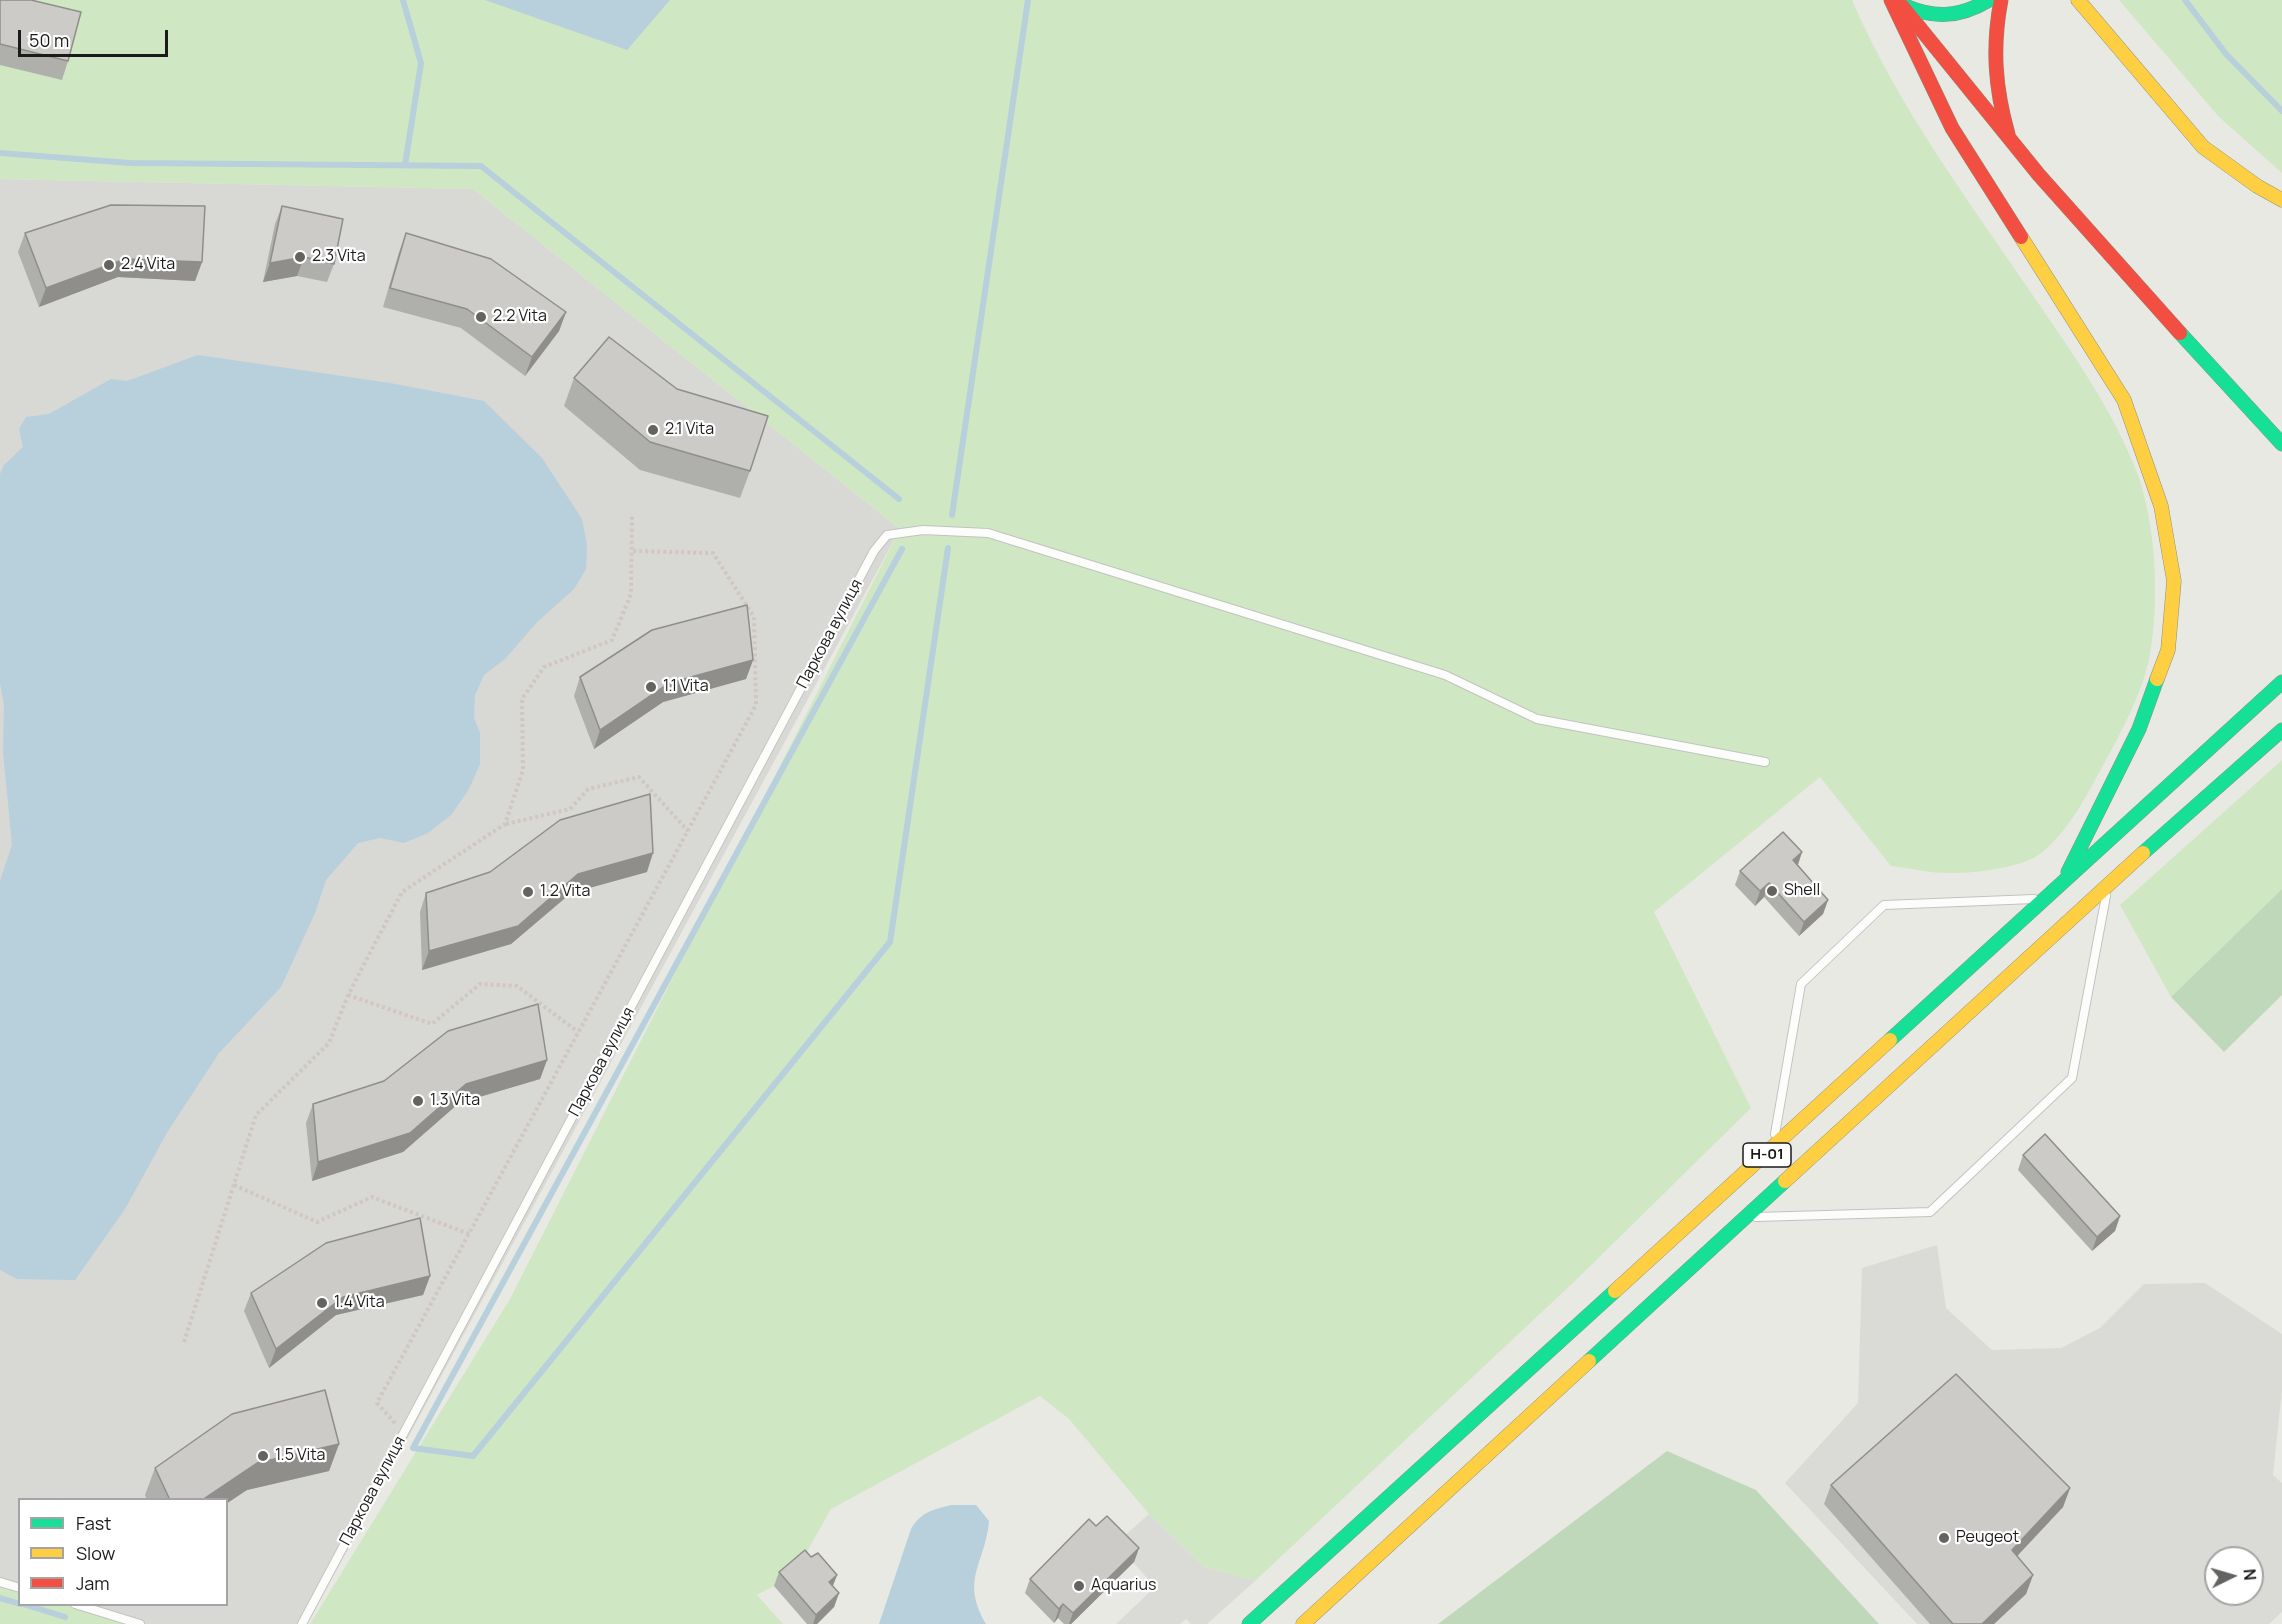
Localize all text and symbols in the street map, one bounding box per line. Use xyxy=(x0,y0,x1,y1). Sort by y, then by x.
scale bar xyxy=(21,18,171,56)
text: 50 m xyxy=(29,28,69,52)
place label: 2.3 Vita xyxy=(312,247,366,267)
marker: 2.3 Vita xyxy=(293,250,307,264)
place label: 2.4 Vita xyxy=(121,255,175,275)
marker: 2.4 Vita xyxy=(102,258,116,272)
place label: 2.2 Vita xyxy=(493,307,547,327)
marker: 2.2 Vita xyxy=(474,310,488,324)
place label: 2.1 Vita xyxy=(665,420,714,440)
marker: 2.1 Vita xyxy=(646,423,660,437)
street label: Паркова вулиця xyxy=(793,576,867,692)
place label: 1.1 Vita xyxy=(663,677,709,697)
marker: 1.1 Vita xyxy=(644,680,658,694)
place label: Shell xyxy=(1784,881,1820,901)
place label: 1.2 Vita xyxy=(540,882,590,902)
marker: Shell xyxy=(1765,884,1779,898)
marker: 1.2 Vita xyxy=(521,885,535,899)
street label: Паркова вулиця xyxy=(565,1004,639,1120)
place label: 1.3 Vita xyxy=(430,1091,480,1111)
marker: 1.3 Vita xyxy=(411,1094,425,1108)
road number: Н-01 xyxy=(1743,1143,1791,1167)
place label: 1.4 Vita xyxy=(334,1293,385,1313)
marker: 1.4 Vita xyxy=(315,1296,329,1310)
street label: Паркова вулиця xyxy=(336,1433,410,1549)
place label: 1.5 Vita xyxy=(275,1446,325,1466)
marker: 1.5 Vita xyxy=(256,1449,270,1463)
legend xyxy=(18,1498,228,1606)
text: Fast xyxy=(76,1511,111,1535)
place label: Peugeot xyxy=(1956,1528,2019,1548)
marker: Peugeot xyxy=(1937,1531,1951,1545)
text: Slow xyxy=(76,1541,115,1565)
north arrow xyxy=(2204,1546,2264,1606)
text: N xyxy=(2238,1568,2261,1581)
text: Jam xyxy=(76,1571,110,1595)
place label: Aquarius xyxy=(1091,1576,1156,1596)
marker: Aquarius xyxy=(1072,1579,1086,1593)

